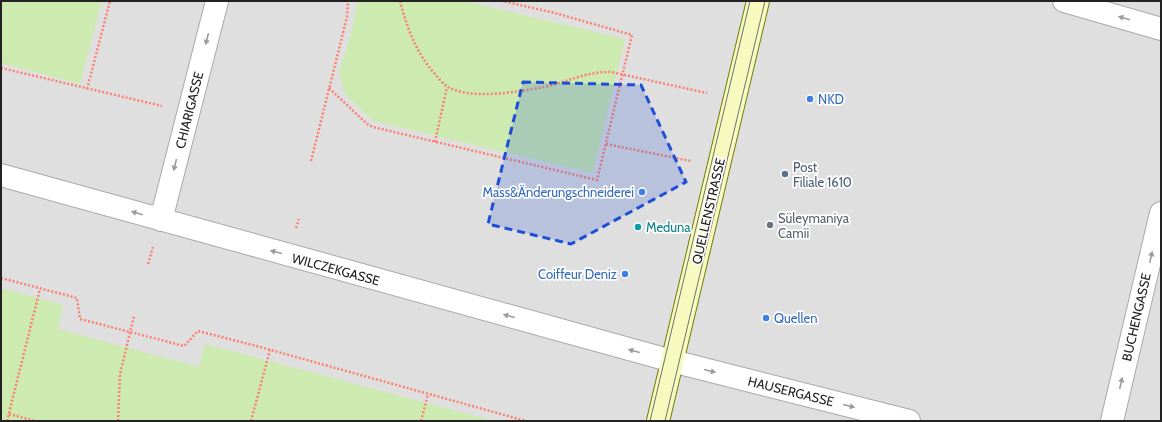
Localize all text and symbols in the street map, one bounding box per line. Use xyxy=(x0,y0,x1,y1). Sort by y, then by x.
one-way arrow xyxy=(1117,15,1129,21)
one-way arrow xyxy=(204,33,210,45)
street label: CHIARIGASSE xyxy=(172,70,206,150)
place label: NKD xyxy=(818,91,844,107)
marker: NKD xyxy=(805,94,815,104)
street label: QUELLENSTRASSE xyxy=(688,156,728,266)
one-way arrow xyxy=(172,159,178,171)
place label: Post Filiale 1610 xyxy=(793,159,852,190)
marker: Post Filiale 1610 xyxy=(780,169,790,179)
place label: Mass&Änderungschneiderei xyxy=(483,184,634,200)
marker: Mass&Änderungschneiderei xyxy=(637,187,647,197)
one-way arrow xyxy=(131,210,143,216)
place label: Süleymaniya Camii xyxy=(778,210,850,241)
place label: Meduna xyxy=(646,219,691,235)
marker: Süleymaniya Camii xyxy=(765,220,775,230)
marker: Meduna xyxy=(633,222,643,232)
one-way arrow xyxy=(269,249,281,255)
street label: WILCZEKGASSE xyxy=(290,250,382,288)
one-way arrow xyxy=(1148,250,1154,263)
place label: Coiffeur Deniz xyxy=(538,266,617,282)
marker: Coiffeur Deniz xyxy=(620,269,630,279)
street label: BUCHENGASSE xyxy=(1118,271,1154,363)
place label: Quellen xyxy=(774,310,817,326)
one-way arrow xyxy=(503,313,515,319)
marker: Quellen xyxy=(761,313,771,323)
one-way arrow xyxy=(628,348,640,354)
one-way arrow xyxy=(704,368,716,374)
street label: HAUSERGASSE xyxy=(746,373,836,409)
one-way arrow xyxy=(1118,377,1124,389)
one-way arrow xyxy=(844,403,856,409)

